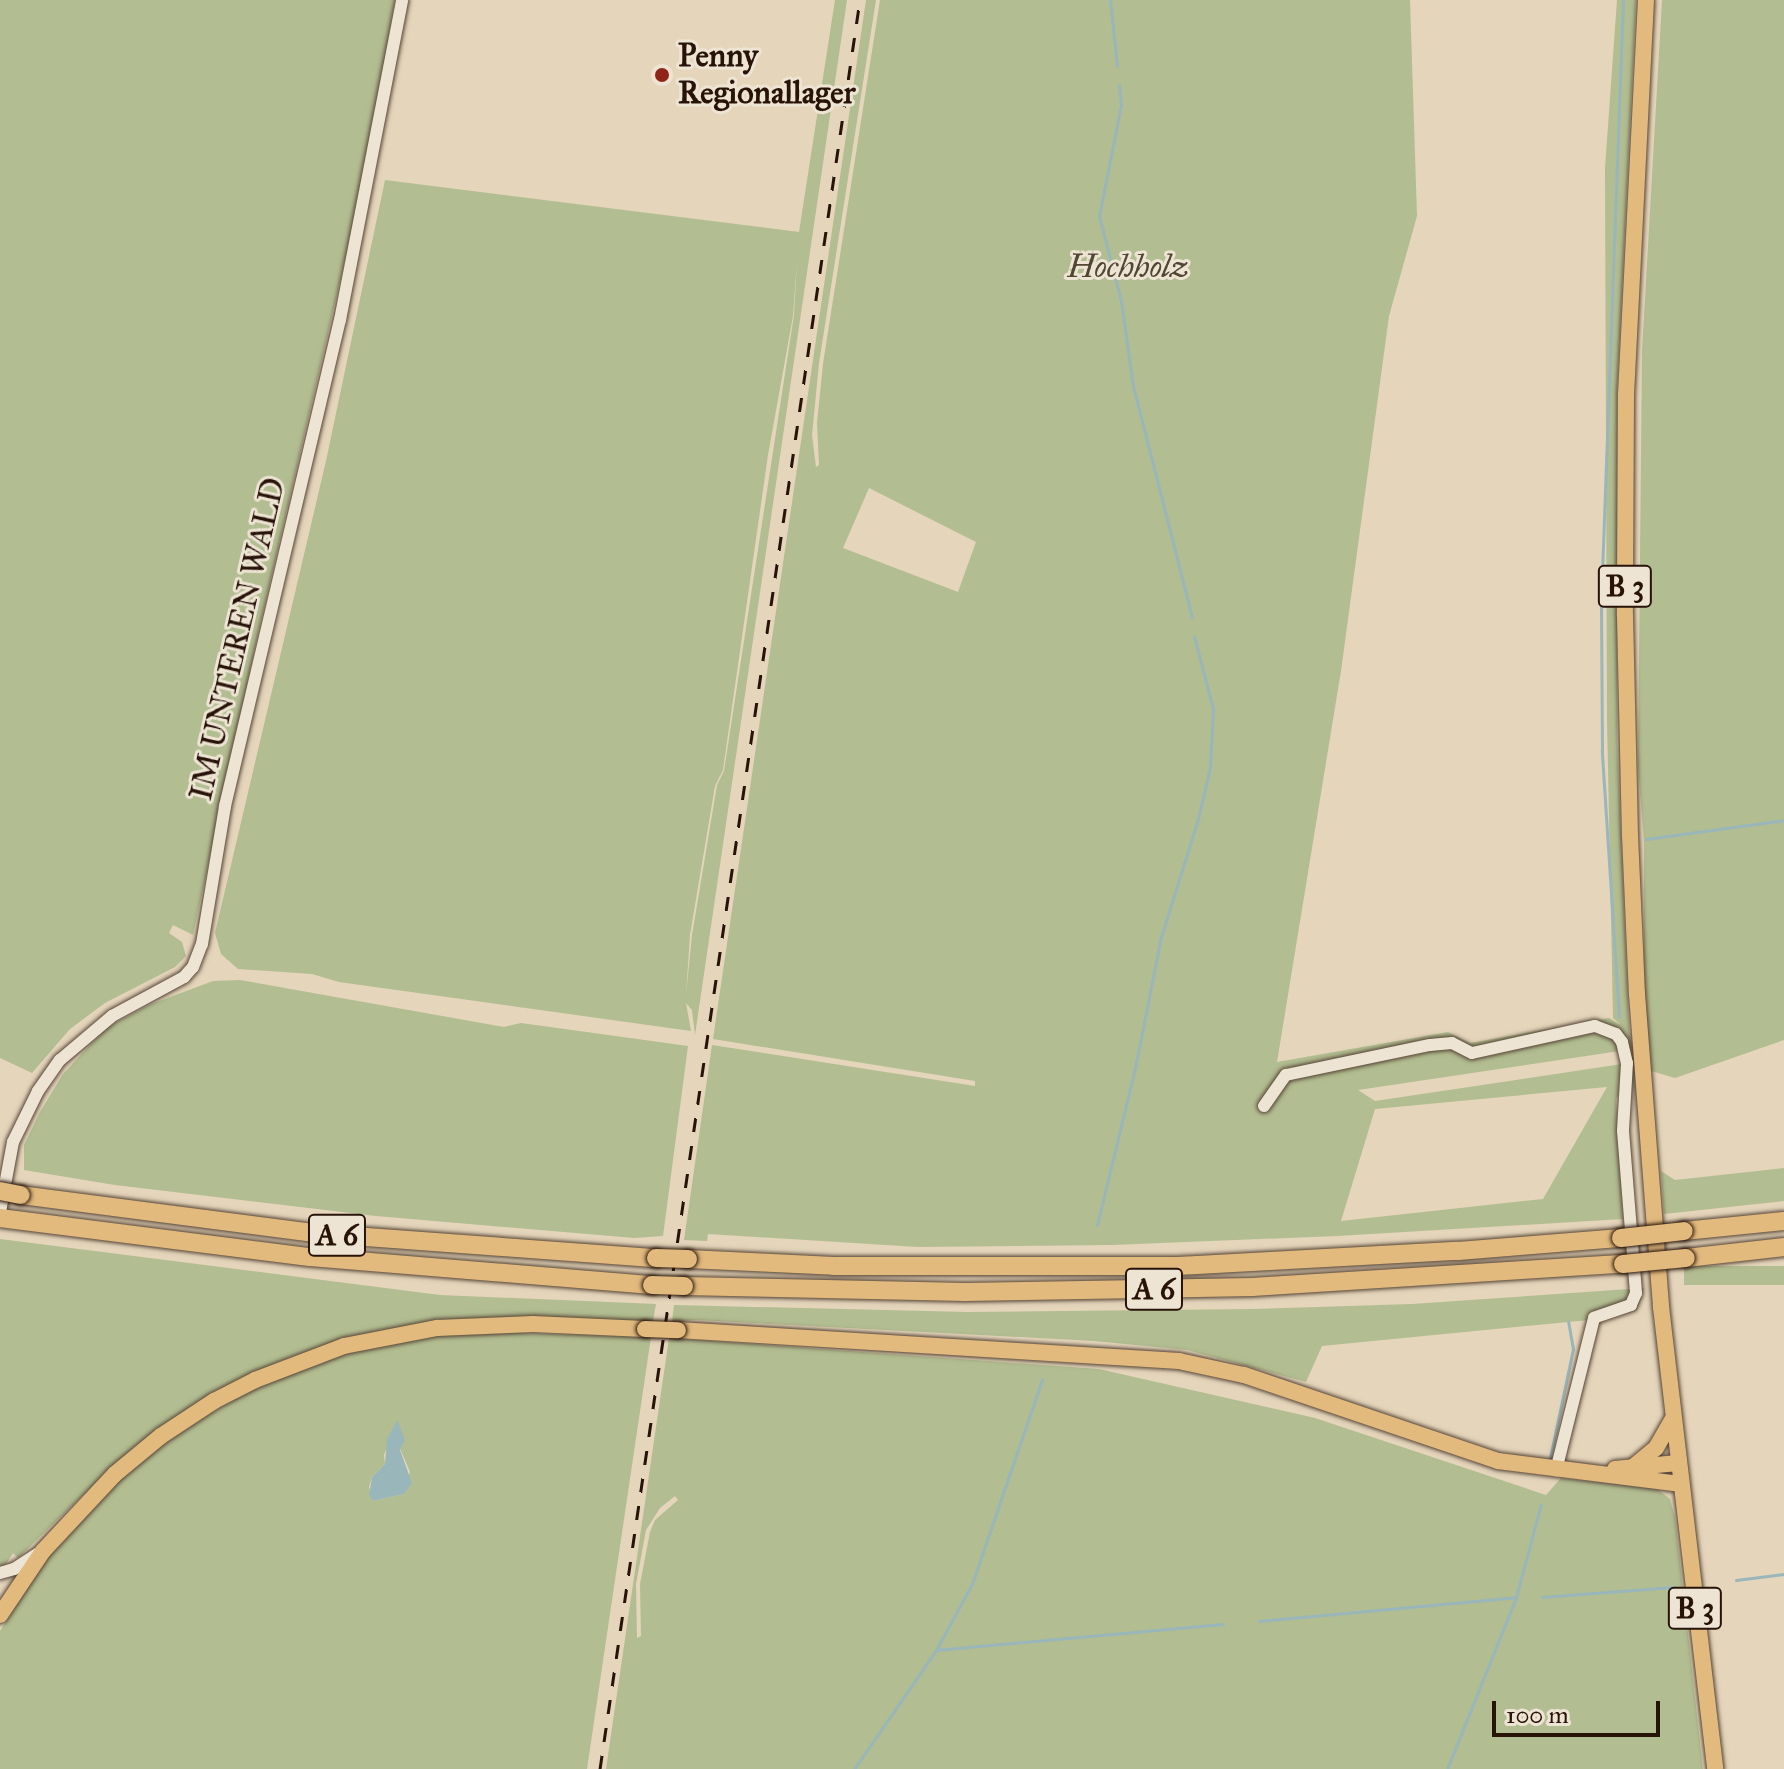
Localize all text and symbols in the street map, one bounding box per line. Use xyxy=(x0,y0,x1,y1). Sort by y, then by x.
place label: Penny Regionallager xyxy=(678,38,855,113)
marker: Penny Regionallager xyxy=(653,66,671,84)
park label: Hochholz xyxy=(1067,248,1189,286)
street label: IM UNTEREN WALD xyxy=(182,474,294,804)
road number: B 3 xyxy=(1597,560,1653,612)
road number: A 6 xyxy=(307,1209,367,1261)
road number: A 6 xyxy=(1124,1263,1184,1315)
road number: B 3 xyxy=(1667,1582,1723,1634)
scale bar xyxy=(1496,1685,1664,1735)
text: 100 m xyxy=(1506,1700,1569,1730)

